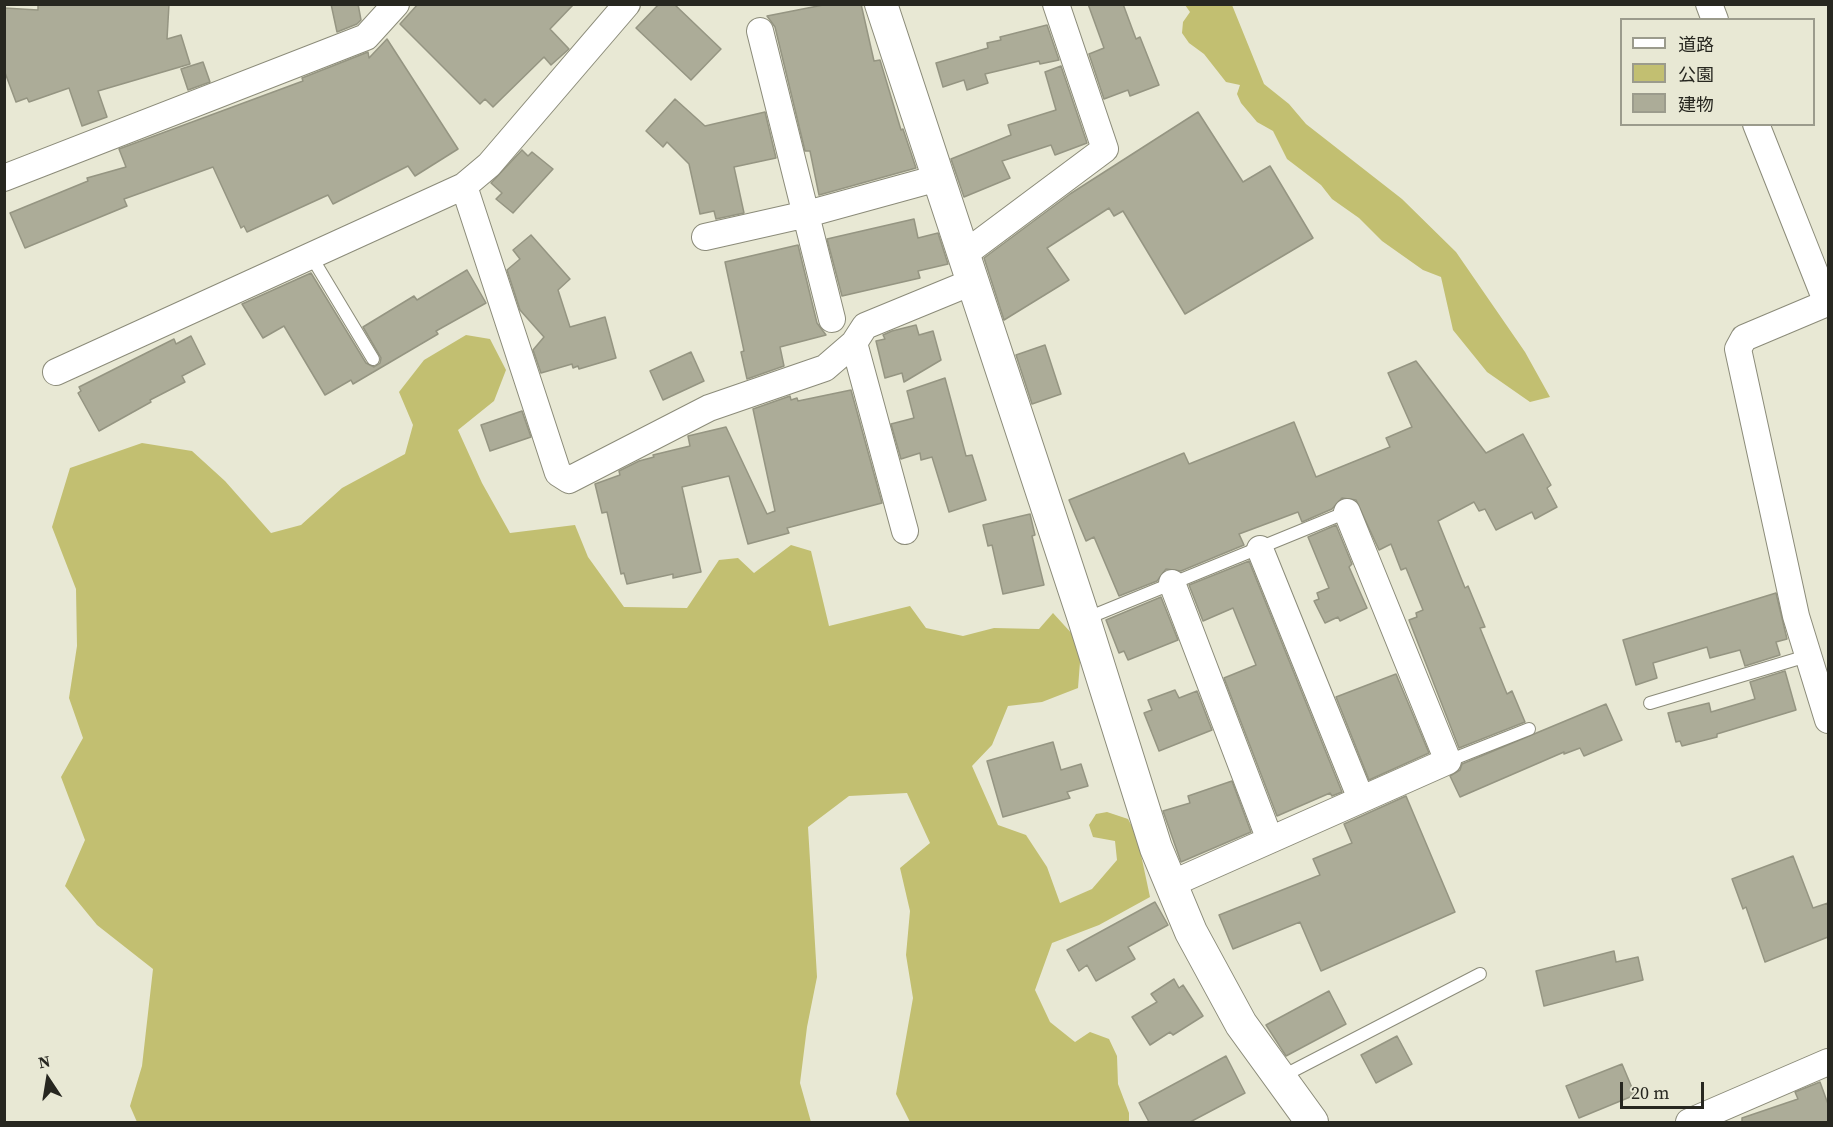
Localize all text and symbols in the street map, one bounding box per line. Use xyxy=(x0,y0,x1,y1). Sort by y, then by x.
legend xyxy=(1620,18,1815,126)
text: 道路 xyxy=(1678,32,1714,57)
text: 公園 xyxy=(1678,62,1714,87)
text: 建物 xyxy=(1678,92,1714,117)
north arrow xyxy=(18,1049,78,1109)
text: N xyxy=(36,1049,52,1073)
scale bar xyxy=(1623,1070,1707,1108)
text: 20 m xyxy=(1631,1080,1669,1105)

